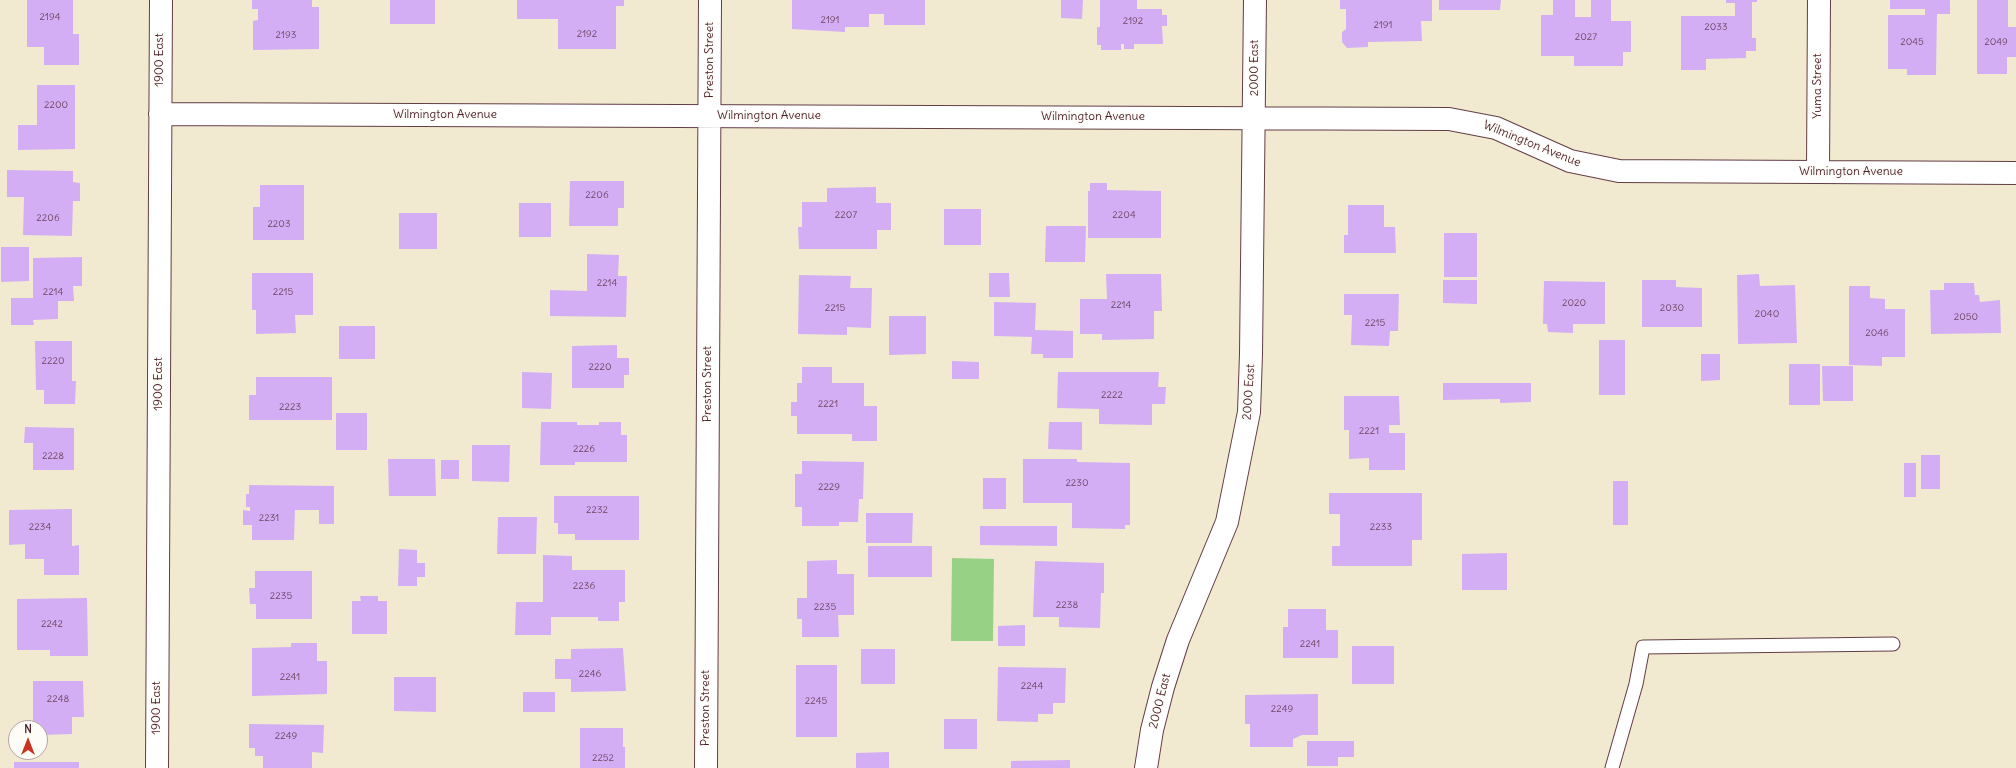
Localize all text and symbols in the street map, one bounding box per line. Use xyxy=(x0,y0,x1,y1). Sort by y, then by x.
house number: 2194 xyxy=(40,11,60,23)
house number: 2191 xyxy=(820,14,840,26)
house number: 2192 xyxy=(1123,15,1143,27)
house number: 2191 xyxy=(1373,19,1393,31)
house number: 2033 xyxy=(1704,21,1728,33)
street label: Preston Street xyxy=(703,22,717,98)
house number: 2192 xyxy=(577,28,597,40)
house number: 2193 xyxy=(276,29,296,41)
house number: 2027 xyxy=(1575,31,1597,43)
street label: 1900 East xyxy=(153,33,167,87)
house number: 2045 xyxy=(1900,36,1924,48)
house number: 2049 xyxy=(1984,36,2008,48)
street label: 2000 East xyxy=(1248,40,1262,96)
street label: Yuma Street xyxy=(1811,53,1825,119)
house number: 2200 xyxy=(44,99,68,111)
street label: Wilmington Avenue xyxy=(393,108,497,122)
street label: Wilmington Avenue xyxy=(717,109,821,123)
street label: Wilmington Avenue xyxy=(1041,110,1145,124)
street label: Wilmington Avenue xyxy=(1481,118,1583,170)
street label: Wilmington Avenue xyxy=(1799,165,1903,179)
house number: 2206 xyxy=(585,189,609,201)
house number: 2207 xyxy=(835,209,857,221)
house number: 2204 xyxy=(1112,209,1136,221)
house number: 2206 xyxy=(36,212,60,224)
house number: 2203 xyxy=(267,218,291,230)
house number: 2214 xyxy=(597,277,617,289)
house number: 2214 xyxy=(43,286,63,298)
house number: 2215 xyxy=(273,286,293,298)
house number: 2020 xyxy=(1562,297,1586,309)
house number: 2214 xyxy=(1111,299,1131,311)
house number: 2215 xyxy=(825,302,845,314)
house number: 2030 xyxy=(1660,302,1684,314)
house number: 2040 xyxy=(1755,308,1779,320)
house number: 2050 xyxy=(1954,311,1978,323)
house number: 2215 xyxy=(1365,317,1385,329)
house number: 2046 xyxy=(1865,327,1889,339)
street label: Preston Street xyxy=(701,346,715,422)
house number: 2220 xyxy=(41,355,65,367)
street label: 1900 East xyxy=(152,357,166,411)
house number: 2220 xyxy=(588,361,612,373)
street label: 2000 East xyxy=(1240,363,1258,421)
house number: 2222 xyxy=(1101,389,1123,401)
house number: 2221 xyxy=(818,398,838,410)
house number: 2223 xyxy=(279,401,301,413)
house number: 2221 xyxy=(1359,425,1379,437)
house number: 2226 xyxy=(573,443,595,455)
house number: 2228 xyxy=(42,450,64,462)
house number: 2230 xyxy=(1065,477,1089,489)
house number: 2229 xyxy=(818,481,840,493)
house number: 2232 xyxy=(586,504,608,516)
house number: 2231 xyxy=(259,512,279,524)
house number: 2234 xyxy=(29,521,51,533)
house number: 2233 xyxy=(1370,521,1392,533)
house number: 2236 xyxy=(573,580,595,592)
house number: 2235 xyxy=(270,590,292,602)
house number: 2238 xyxy=(1056,599,1078,611)
house number: 2235 xyxy=(814,601,836,613)
house number: 2242 xyxy=(41,618,63,630)
house number: 2241 xyxy=(1300,638,1320,650)
house number: 2246 xyxy=(579,668,601,680)
street label: Preston Street xyxy=(699,670,713,746)
house number: 2241 xyxy=(280,671,300,683)
street label: 2000 East xyxy=(1146,672,1174,730)
house number: 2244 xyxy=(1021,680,1043,692)
street label: 1900 East xyxy=(150,681,164,735)
house number: 2248 xyxy=(47,693,69,705)
house number: 2245 xyxy=(805,695,827,707)
house number: 2249 xyxy=(1271,703,1293,715)
north arrow xyxy=(8,720,48,760)
text: N xyxy=(24,722,32,736)
house number: 2249 xyxy=(275,730,297,742)
house number: 2252 xyxy=(592,752,614,764)

